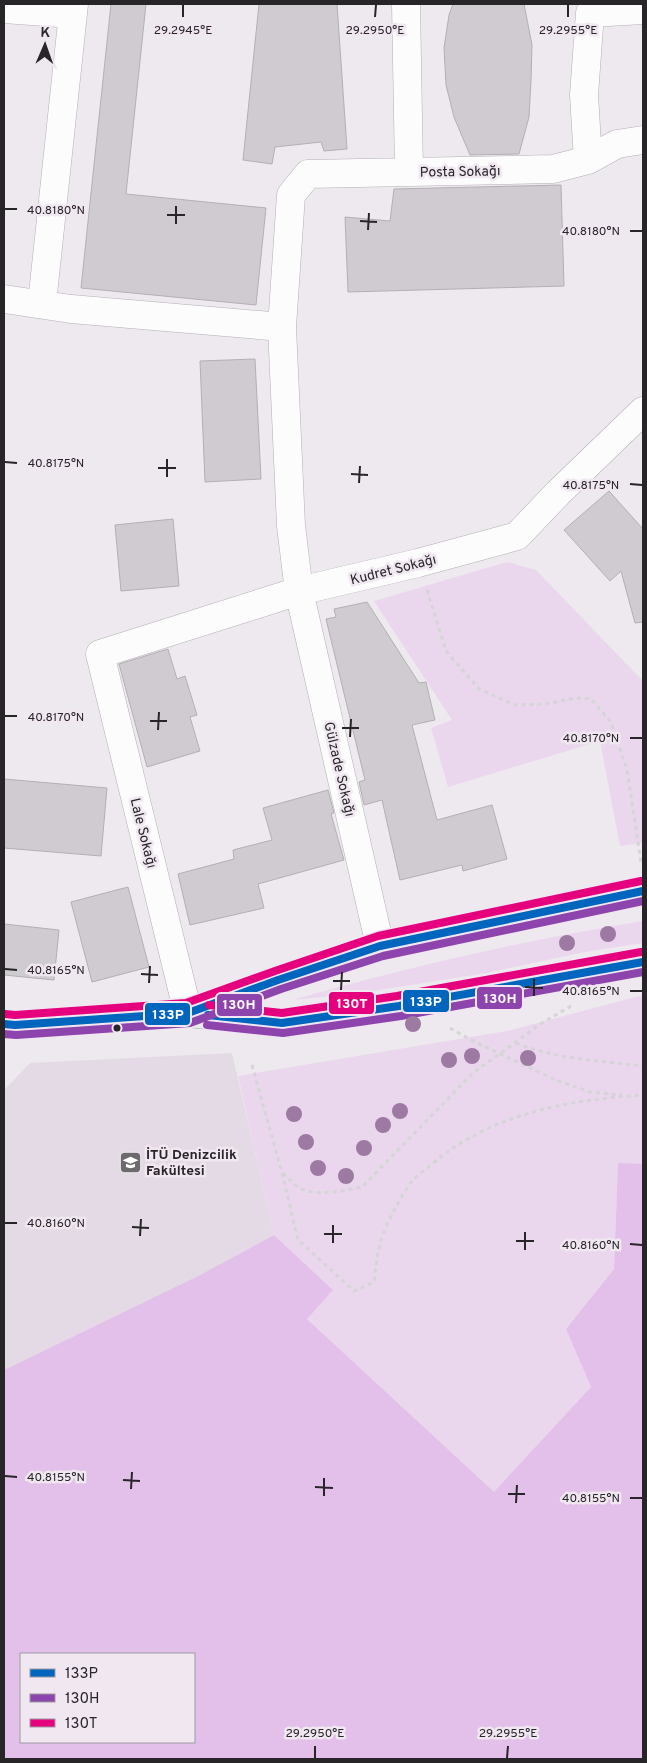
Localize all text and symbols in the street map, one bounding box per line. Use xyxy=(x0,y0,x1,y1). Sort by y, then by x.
north arrow xyxy=(20,20,70,70)
text: 29.2945°E xyxy=(154,23,212,39)
text: 29.2950°E xyxy=(346,23,404,39)
text: 29.2955°E xyxy=(539,23,597,39)
text: K xyxy=(40,25,51,42)
street label: Posta Sokağı xyxy=(419,163,501,182)
text: 40.8180°N xyxy=(27,203,85,219)
text: 40.8180°N xyxy=(562,224,620,240)
text: 40.8175°N xyxy=(28,456,84,472)
text: 40.8175°N xyxy=(563,478,619,494)
street label: Kudret Sokağı xyxy=(349,552,438,589)
text: 40.8170°N xyxy=(28,710,84,726)
street label: Gülzade Sokağı xyxy=(319,720,358,818)
text: 40.8170°N xyxy=(563,731,619,747)
street label: Lale Sokağı xyxy=(126,796,159,870)
text: 40.8165°N xyxy=(27,963,85,979)
text: 40.8165°N xyxy=(562,984,620,1000)
line badge: 130H xyxy=(476,986,523,1010)
line badge: 133P xyxy=(402,989,450,1013)
line badge: 130T xyxy=(328,991,375,1015)
text: 130H xyxy=(483,991,517,1008)
line badge: 130H xyxy=(216,993,263,1017)
text: 133P xyxy=(410,994,442,1011)
text: 130T xyxy=(336,996,368,1013)
text: 130H xyxy=(222,997,256,1014)
line badge: 133P xyxy=(144,1002,191,1026)
text: 133P xyxy=(152,1007,184,1024)
unlabelled marker xyxy=(112,1023,122,1033)
place label: İTÜ Denizcilik Fakültesi xyxy=(146,1147,237,1180)
school or university icon: İTÜ Denizcilik Fakültesi xyxy=(118,1150,142,1174)
text: 40.8160°N xyxy=(27,1216,85,1232)
text: 40.8160°N xyxy=(562,1238,620,1254)
text: 40.8155°N xyxy=(27,1470,85,1486)
text: 40.8155°N xyxy=(562,1491,620,1507)
legend xyxy=(20,1653,195,1743)
text: 133P xyxy=(65,1665,98,1684)
text: 130H xyxy=(65,1690,100,1709)
text: 130T xyxy=(65,1715,97,1734)
text: 29.2950°E xyxy=(286,1726,344,1742)
text: 29.2955°E xyxy=(479,1726,537,1742)

